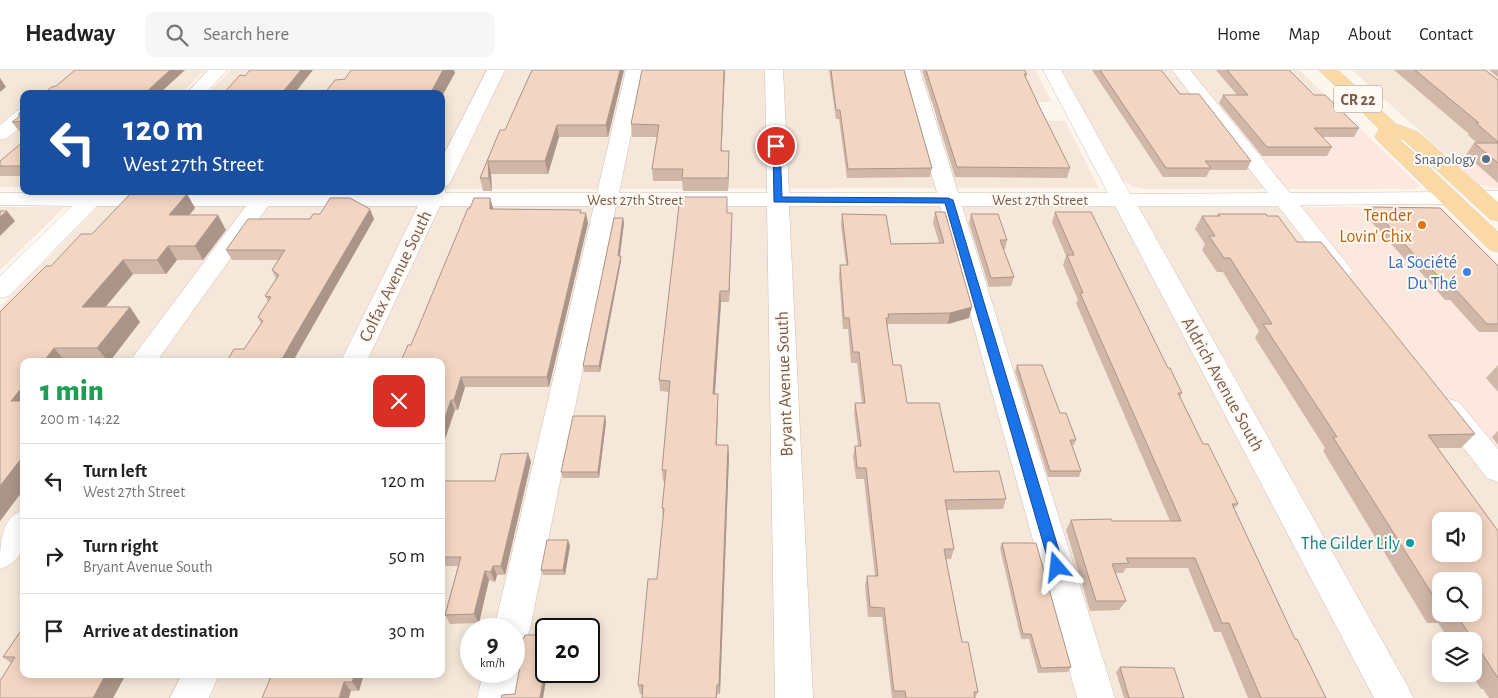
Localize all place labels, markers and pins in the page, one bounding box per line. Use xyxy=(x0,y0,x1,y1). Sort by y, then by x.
pin xyxy=(755,125,797,167)
place label: Snapology xyxy=(1415,152,1477,167)
marker: Snapology xyxy=(1480,153,1492,165)
place label: Tender Lovin' Chix xyxy=(1339,207,1412,246)
marker: Tender Lovin' Chix xyxy=(1416,219,1428,231)
place label: La Société Du Thé xyxy=(1388,254,1457,293)
marker: La Société Du Thé xyxy=(1461,266,1473,278)
place label: The Gilder Lily xyxy=(1301,535,1400,553)
marker: The Gilder Lily xyxy=(1404,537,1416,549)

